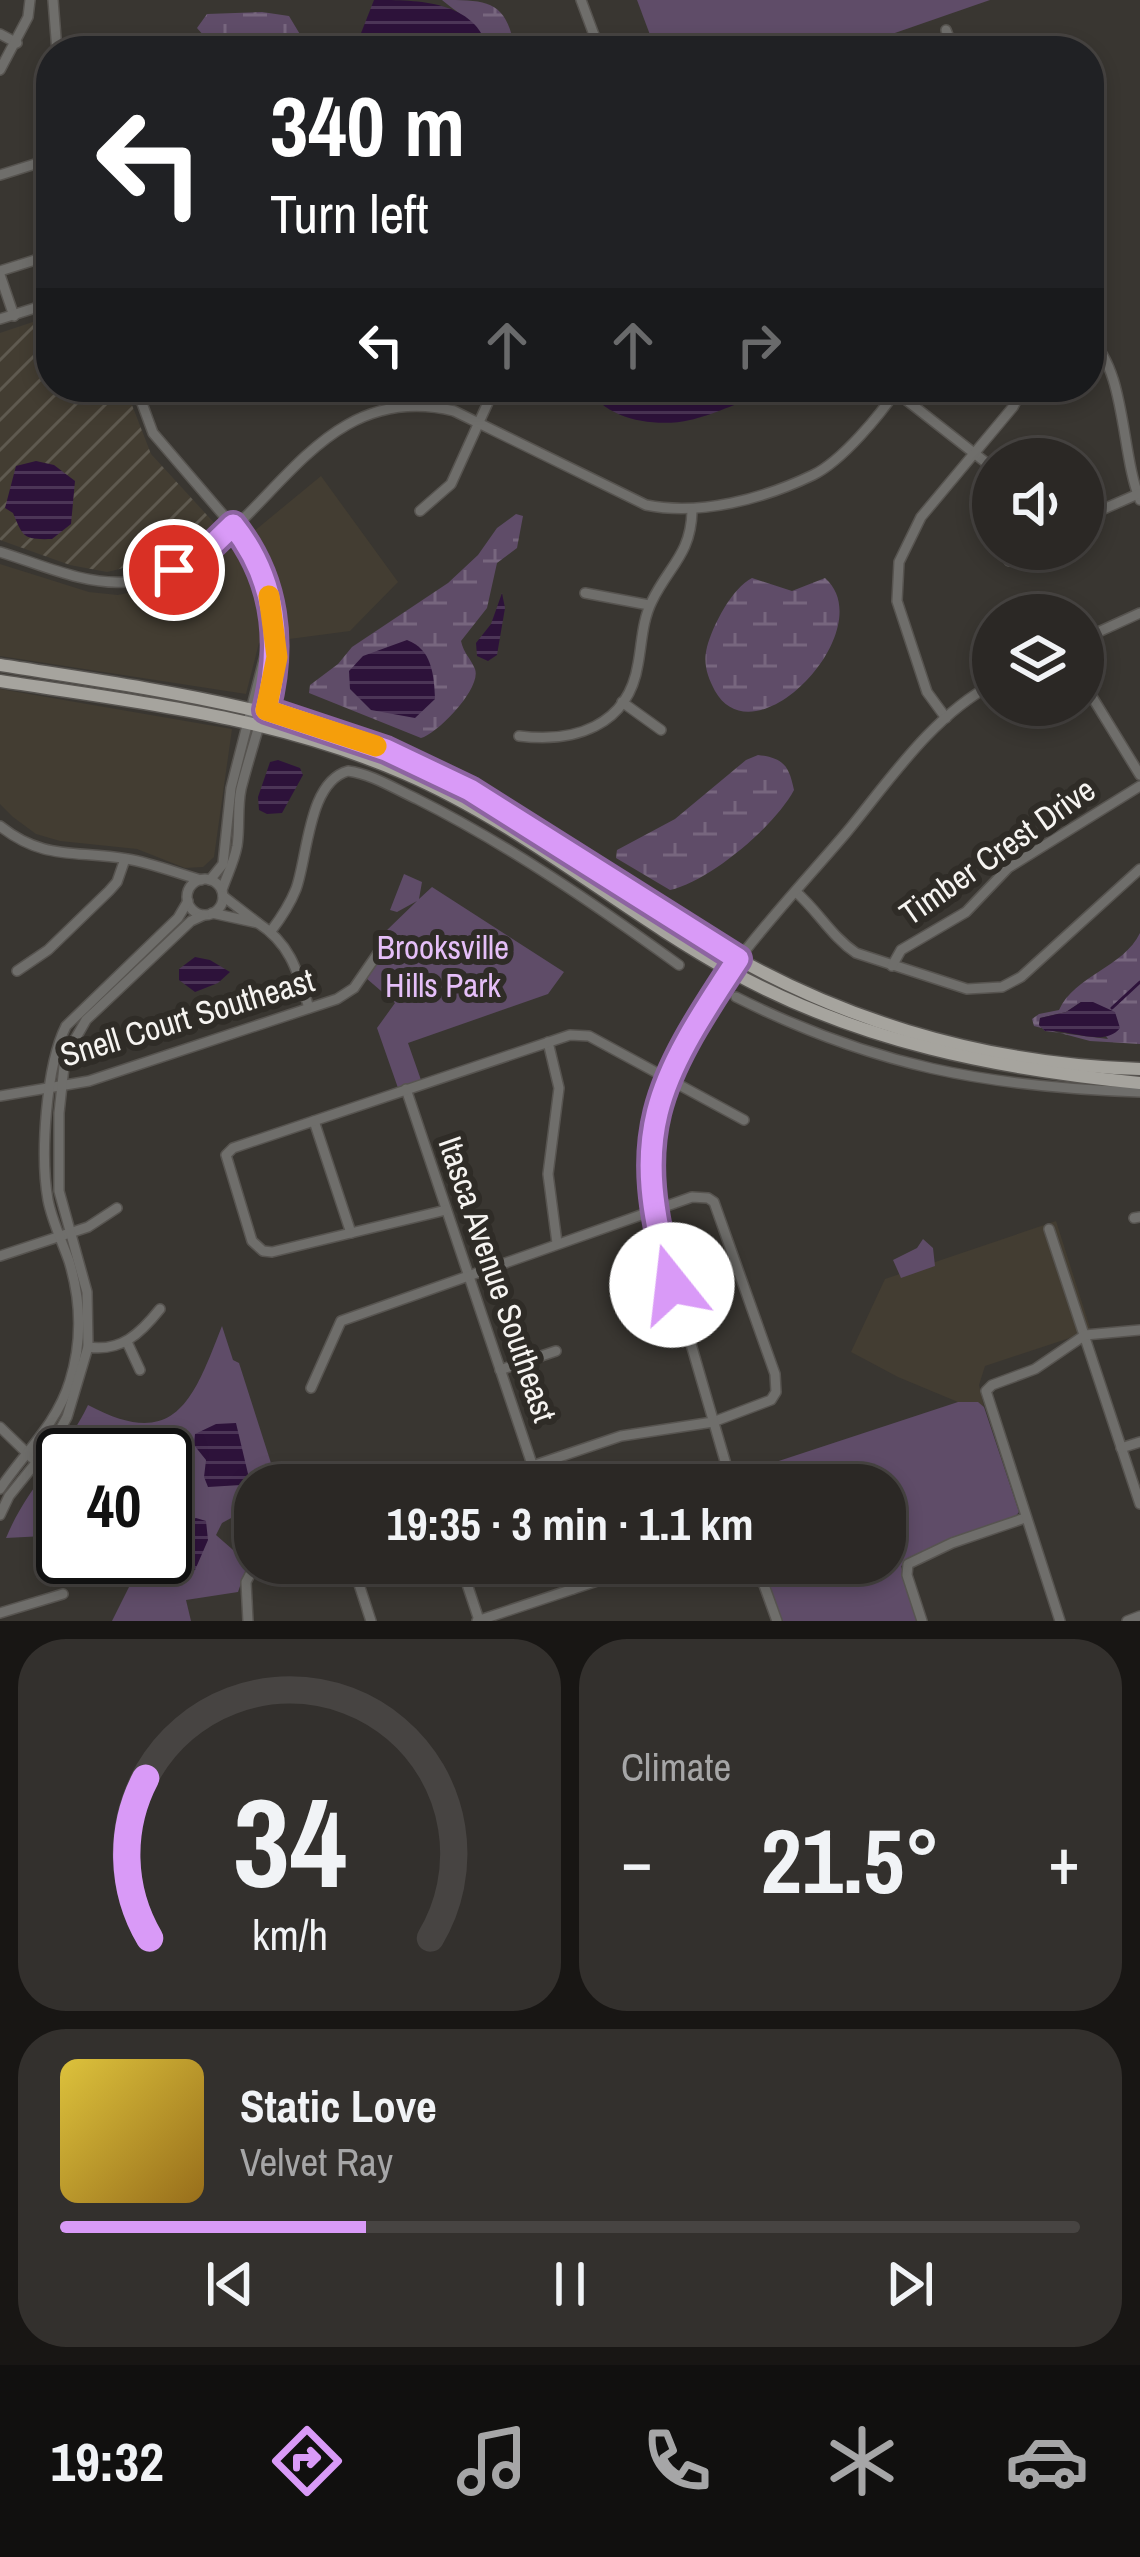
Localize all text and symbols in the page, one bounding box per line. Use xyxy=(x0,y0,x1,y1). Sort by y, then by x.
text: 340 m xyxy=(270,69,465,182)
icon: left xyxy=(72,84,228,240)
text: Turn left xyxy=(270,177,429,250)
icon: left xyxy=(348,312,414,378)
icon: ahead xyxy=(474,312,540,378)
icon: ahead xyxy=(600,312,666,378)
icon: right xyxy=(726,312,792,378)
map controls xyxy=(972,438,1104,726)
button: sound xyxy=(972,438,1104,570)
pin xyxy=(123,519,225,621)
icon: arrive xyxy=(141,537,207,603)
button: layers xyxy=(972,594,1104,726)
street label: Timber Crest Drive xyxy=(890,767,1104,935)
park label: Brooksville Hills Park xyxy=(377,925,509,1007)
street label: Snell Court Southeast xyxy=(55,957,319,1077)
street label: Itasca Avenue Southeast xyxy=(429,1131,567,1427)
position arrow xyxy=(609,1222,735,1348)
speed limit sign: 40 xyxy=(36,1428,192,1584)
text: 19:35 · 3 min · 1.1 km xyxy=(386,1493,754,1554)
text: Climate xyxy=(621,1741,731,1793)
text: 34 xyxy=(233,1758,346,1926)
text: 21.5° xyxy=(761,1800,940,1921)
text: − xyxy=(621,1816,653,1905)
text: + xyxy=(1048,1816,1080,1905)
text: km/h xyxy=(251,1906,328,1963)
text: Static Love xyxy=(240,2075,437,2136)
text: Velvet Ray xyxy=(240,2136,393,2188)
icon: previous xyxy=(197,2251,263,2317)
icon: pause xyxy=(537,2251,603,2317)
icon: next xyxy=(877,2251,943,2317)
icon: directions xyxy=(265,2419,349,2503)
icon: music xyxy=(450,2419,534,2503)
icon: phone xyxy=(635,2419,719,2503)
icon: climate xyxy=(820,2419,904,2503)
icon: car xyxy=(1005,2419,1089,2503)
text: 19:32 xyxy=(51,2425,164,2498)

